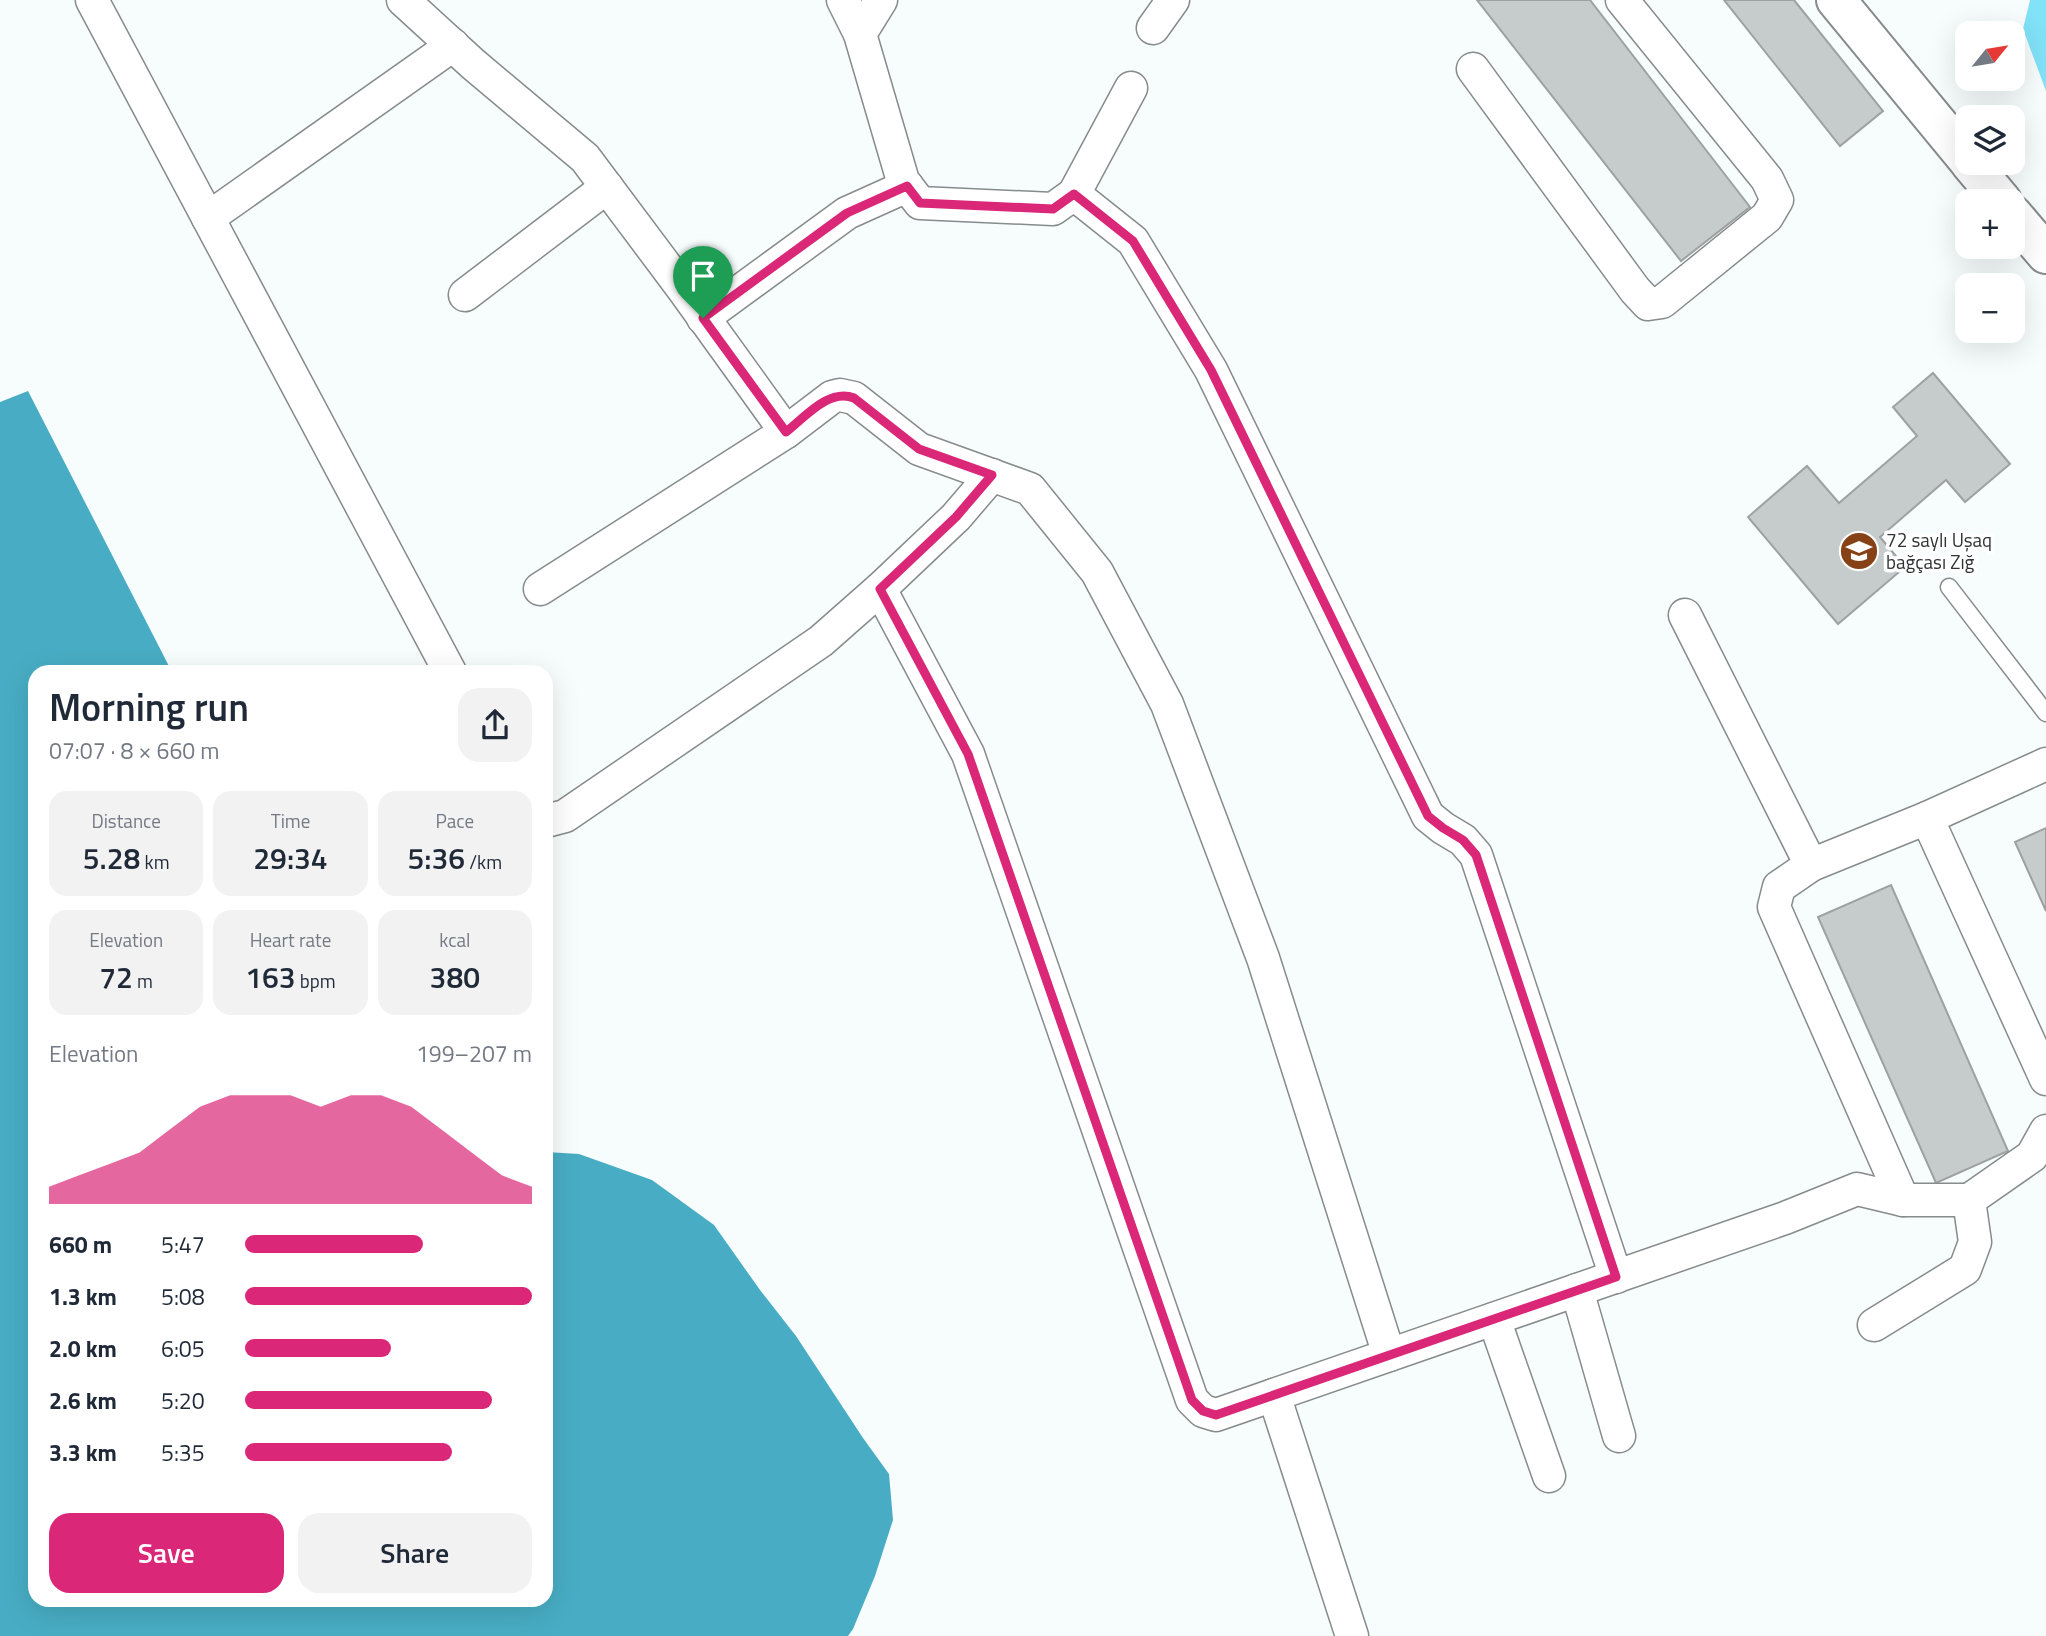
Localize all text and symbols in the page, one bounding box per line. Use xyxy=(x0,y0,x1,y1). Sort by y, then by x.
north arrow xyxy=(1955,21,2025,91)
map controls xyxy=(1955,21,2025,343)
button: layers xyxy=(1955,105,2025,175)
button: + xyxy=(1955,189,2025,259)
pin xyxy=(673,246,733,318)
icon: arrive xyxy=(684,257,722,295)
button: − xyxy=(1955,273,2025,343)
place label: 72 saylı Uşaq bağçası Zığ xyxy=(1886,525,1992,576)
school or university icon: 72 saylı Uşaq bağçası Zığ xyxy=(1838,530,1880,572)
text: Morning run xyxy=(49,678,249,736)
button: share xyxy=(458,688,532,762)
text: 07:07 · 8 × 660 m xyxy=(49,733,219,768)
text: Distance xyxy=(91,806,161,835)
text: Time xyxy=(271,806,310,835)
text: Pace xyxy=(436,806,474,835)
text: 5.28 xyxy=(83,835,140,881)
text: 29:34 xyxy=(253,835,328,881)
text: 5:36 xyxy=(408,835,465,881)
text: km xyxy=(140,847,170,876)
text: /km xyxy=(465,847,502,876)
text: Elevation xyxy=(89,925,163,954)
text: Heart rate xyxy=(250,925,331,954)
text: kcal xyxy=(439,925,470,954)
text: 72 xyxy=(99,954,133,1000)
text: 163 xyxy=(245,954,296,1000)
text: 380 xyxy=(430,954,480,1000)
text: m xyxy=(133,966,153,995)
text: bpm xyxy=(296,966,336,995)
text: Elevation xyxy=(49,1036,138,1071)
text: 199–207 m xyxy=(416,1036,532,1071)
text: 660 m xyxy=(49,1227,112,1262)
text: 5:47 xyxy=(161,1227,205,1262)
text: 1.3 km xyxy=(49,1279,117,1314)
text: 5:08 xyxy=(161,1279,205,1314)
text: 2.0 km xyxy=(49,1331,117,1366)
text: 6:05 xyxy=(161,1331,205,1366)
text: 2.6 km xyxy=(49,1383,117,1418)
text: 5:20 xyxy=(161,1383,205,1418)
text: 3.3 km xyxy=(49,1435,117,1470)
text: 5:35 xyxy=(161,1435,205,1470)
button: Save xyxy=(49,1513,284,1593)
button: Share xyxy=(298,1513,532,1593)

